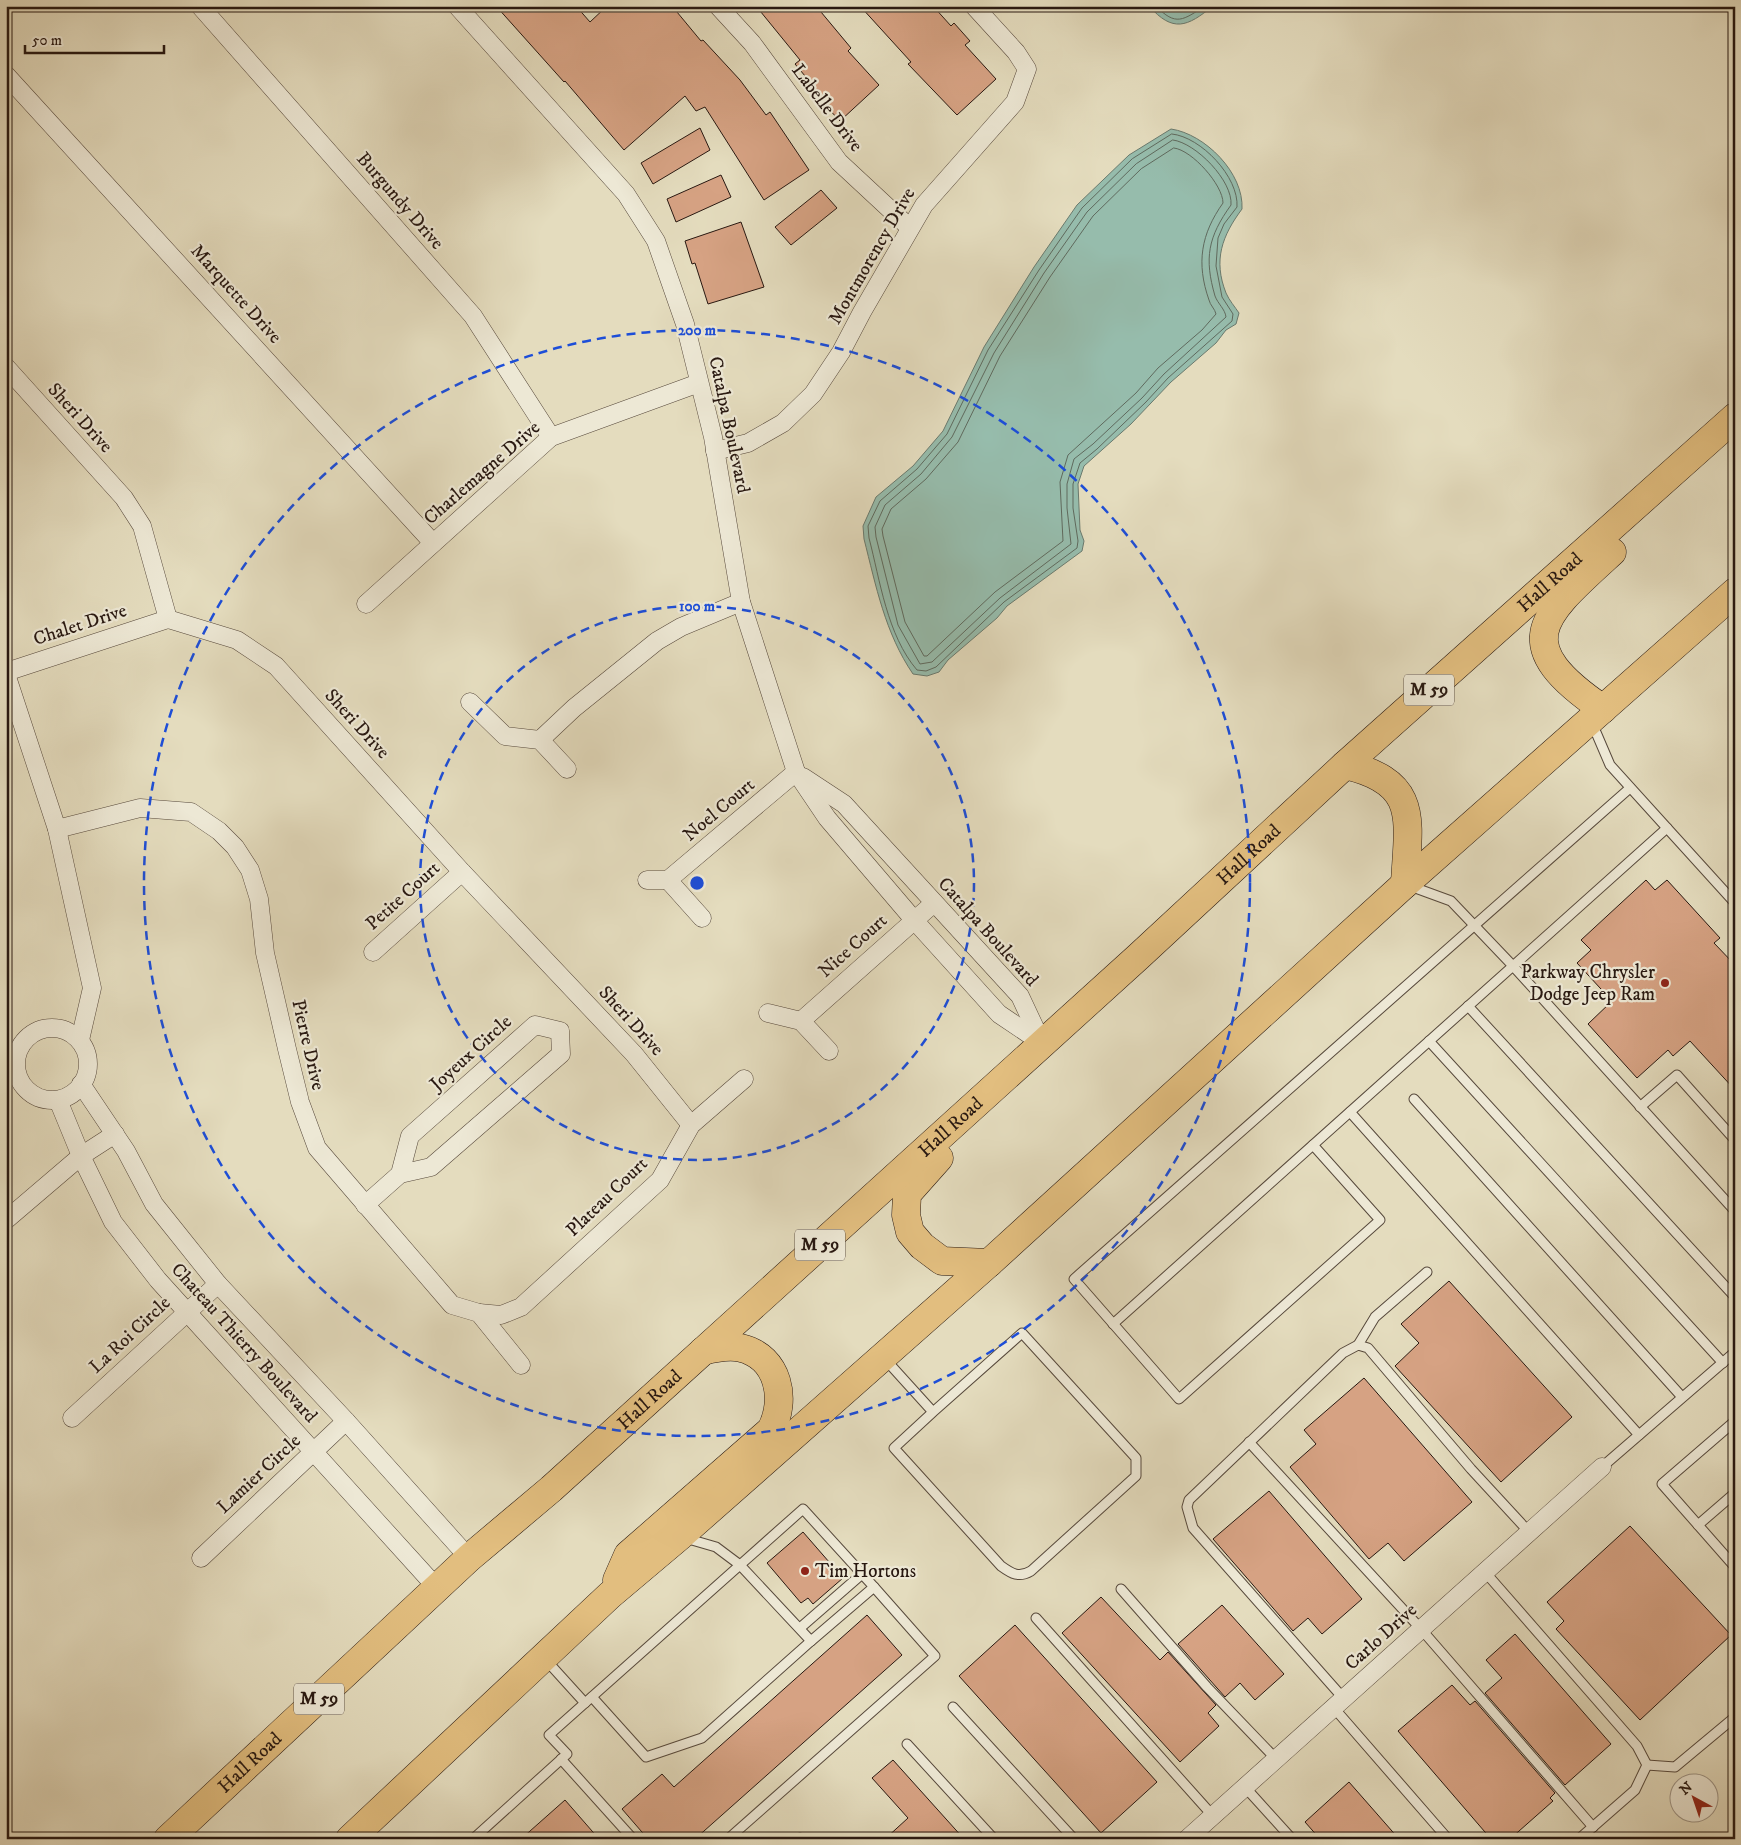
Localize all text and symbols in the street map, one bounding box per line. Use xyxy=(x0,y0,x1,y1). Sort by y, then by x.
scale bar xyxy=(25,22,164,54)
text: 50 m xyxy=(32,31,62,50)
street label: Labelle Drive xyxy=(786,60,868,157)
street label: Burgundy Drive xyxy=(352,148,449,254)
street label: Montmorency Drive xyxy=(824,183,921,328)
street label: Marquette Drive xyxy=(185,240,287,349)
text: 200 m xyxy=(678,321,717,340)
street label: Catalpa Boulevard xyxy=(703,355,755,496)
street label: Sheri Drive xyxy=(43,378,117,458)
street label: Charlemagne Drive xyxy=(419,416,545,530)
street label: Hall Road xyxy=(1513,547,1587,617)
text: 100 m xyxy=(679,597,716,616)
street label: Chalet Drive xyxy=(30,599,130,651)
road number: M 59 xyxy=(1404,674,1454,706)
street label: Sheri Drive xyxy=(320,684,394,764)
street label: Noel Court xyxy=(679,773,759,847)
street label: Hall Road xyxy=(1212,819,1286,890)
street label: Petite Court xyxy=(361,857,445,935)
street label: Catalpa Boulevard xyxy=(933,873,1043,992)
centre of rings xyxy=(688,874,706,892)
street label: Nice Court xyxy=(814,909,892,983)
place label: Parkway Chrysler Dodge Jeep Ram xyxy=(1521,961,1655,1006)
marker: Parkway Chrysler Dodge Jeep Ram xyxy=(1659,977,1671,989)
street label: Sheri Drive xyxy=(594,981,668,1061)
street label: Pierre Drive xyxy=(286,998,330,1093)
street label: Joyeux Circle xyxy=(424,1010,517,1097)
street label: Hall Road xyxy=(913,1092,988,1162)
street label: Plateau Court xyxy=(562,1153,652,1241)
road number: M 59 xyxy=(795,1230,845,1260)
street label: Chateau Thierry Boulevard xyxy=(166,1258,322,1428)
street label: La Roi Circle xyxy=(85,1291,176,1378)
street label: Hall Road xyxy=(613,1364,687,1435)
street label: Lamier Circle xyxy=(212,1429,306,1519)
place label: Tim Hortons xyxy=(815,1560,916,1583)
marker: Tim Hortons xyxy=(799,1565,811,1577)
street label: Carlo Drive xyxy=(1340,1599,1422,1675)
road number: M 59 xyxy=(294,1684,344,1715)
street label: Hall Road xyxy=(213,1727,287,1798)
north arrow xyxy=(1668,1772,1718,1822)
text: N xyxy=(1676,1778,1697,1799)

